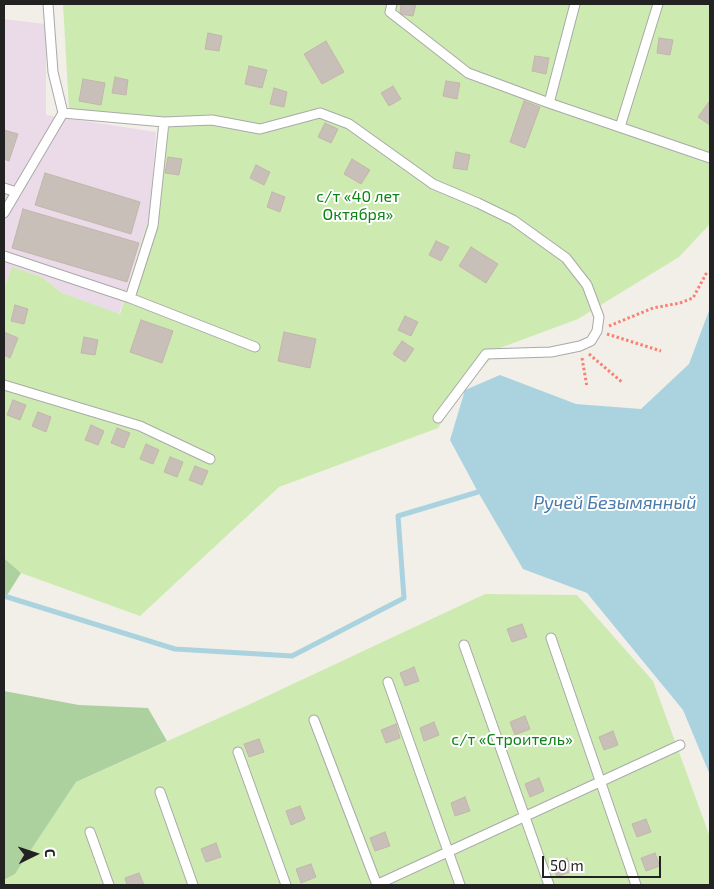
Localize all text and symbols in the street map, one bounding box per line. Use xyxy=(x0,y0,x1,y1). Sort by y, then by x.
park label: с/т «40 лет Октября» xyxy=(316,187,400,225)
water label: Ручей Безымянный xyxy=(533,492,697,514)
park label: с/т «Строитель» xyxy=(451,730,573,750)
north arrow xyxy=(10,829,60,879)
scale bar xyxy=(544,846,663,878)
text: С xyxy=(42,848,59,858)
text: 50 m xyxy=(550,856,584,874)

